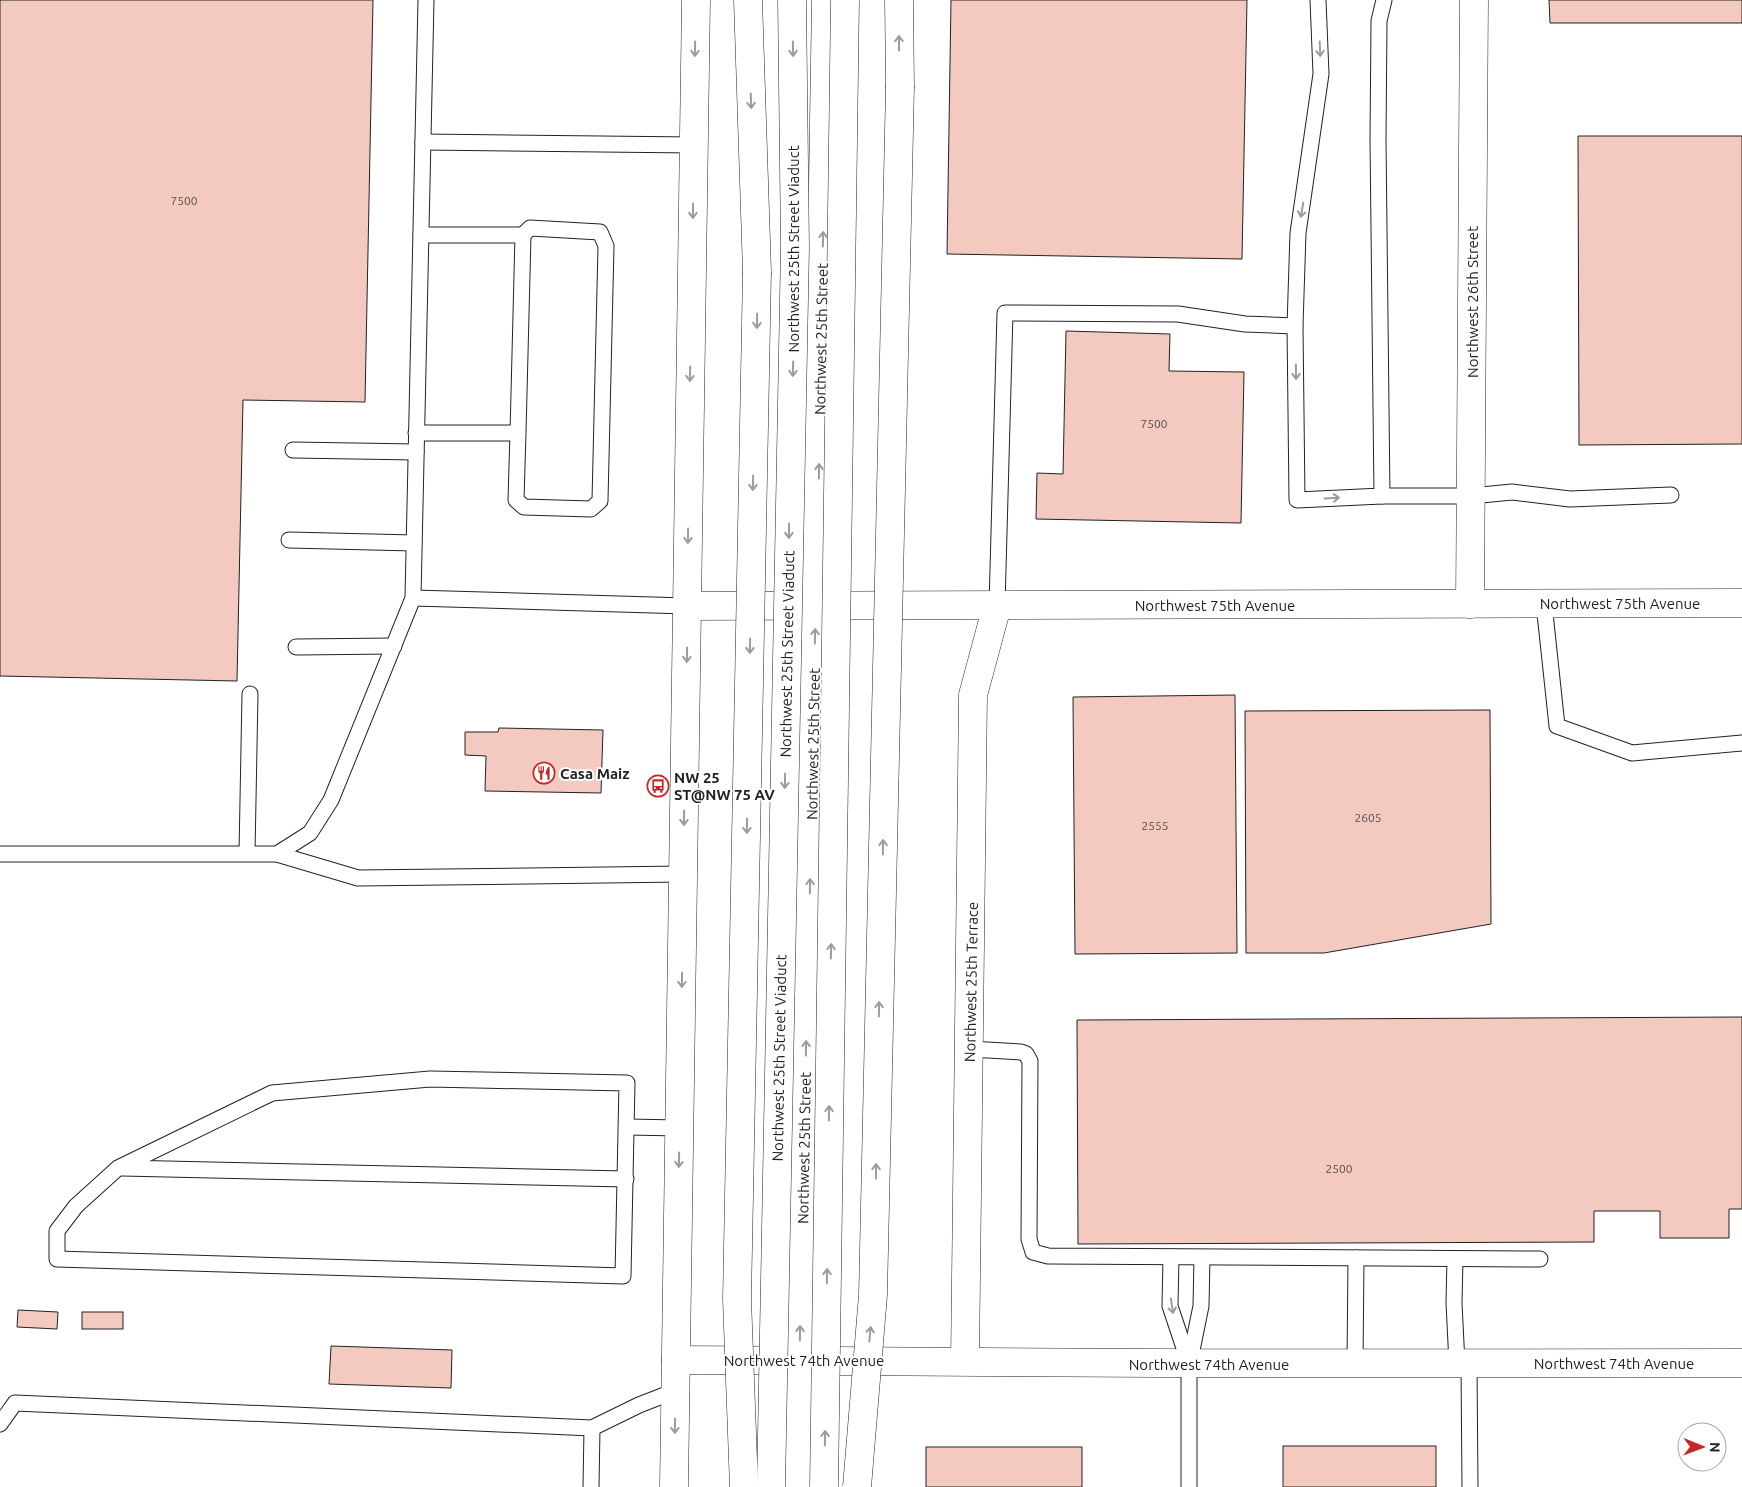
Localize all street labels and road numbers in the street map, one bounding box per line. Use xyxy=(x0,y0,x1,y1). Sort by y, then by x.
street label: Northwest 25th Street Viaduct xyxy=(785,145,802,353)
street label: Northwest 26th Street xyxy=(1464,226,1481,378)
street label: Northwest 25th Street xyxy=(811,263,831,415)
street label: Northwest 25th Street Viaduct xyxy=(777,550,797,758)
street label: Northwest 75th Avenue xyxy=(1540,595,1700,612)
street label: Northwest 75th Avenue xyxy=(1135,597,1295,614)
street label: Northwest 25th Street xyxy=(803,668,823,820)
street label: Northwest 25th Terrace xyxy=(961,902,981,1062)
street label: Northwest 25th Street Viaduct xyxy=(769,954,789,1162)
street label: Northwest 25th Street xyxy=(794,1072,814,1224)
street label: Northwest 74th Avenue xyxy=(724,1352,884,1369)
street label: Northwest 74th Avenue xyxy=(1534,1355,1694,1372)
street label: Northwest 74th Avenue xyxy=(1129,1356,1289,1373)

